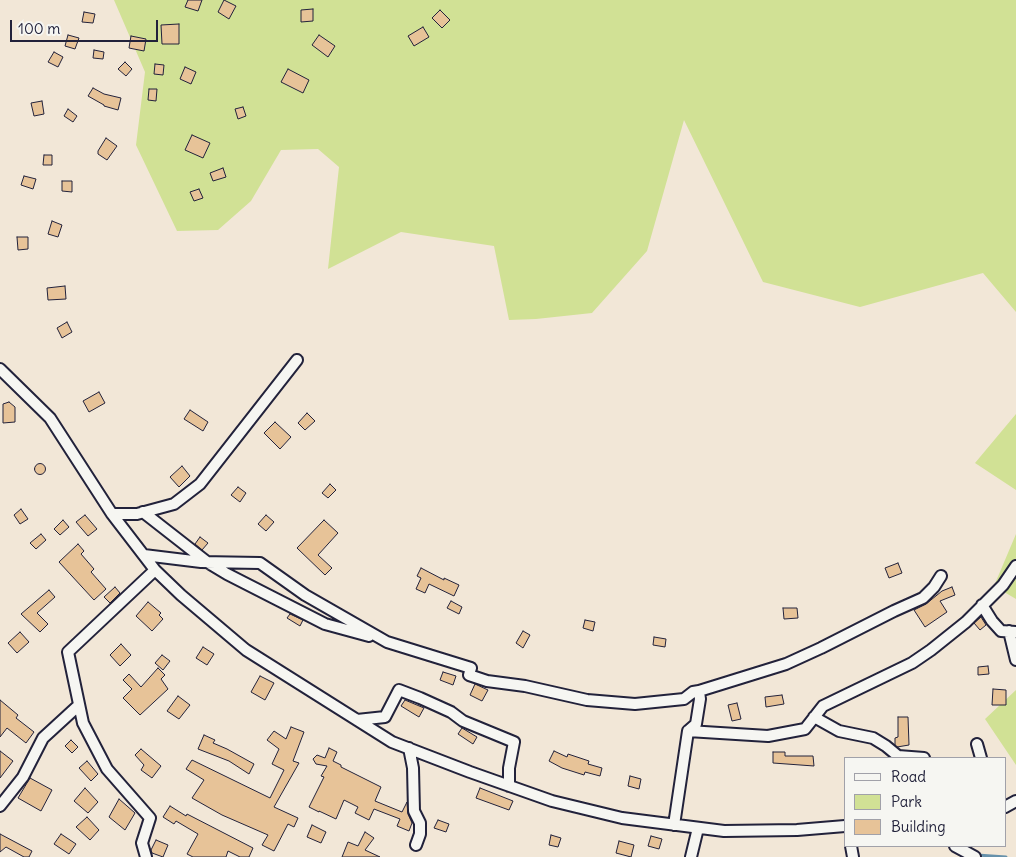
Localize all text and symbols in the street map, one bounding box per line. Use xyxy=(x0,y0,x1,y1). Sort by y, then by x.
scale bar xyxy=(12,10,160,42)
text: 100 m xyxy=(18,19,60,38)
legend xyxy=(844,757,1006,847)
text: Road xyxy=(891,767,926,786)
text: Park xyxy=(891,792,922,811)
text: Building xyxy=(891,817,946,836)

